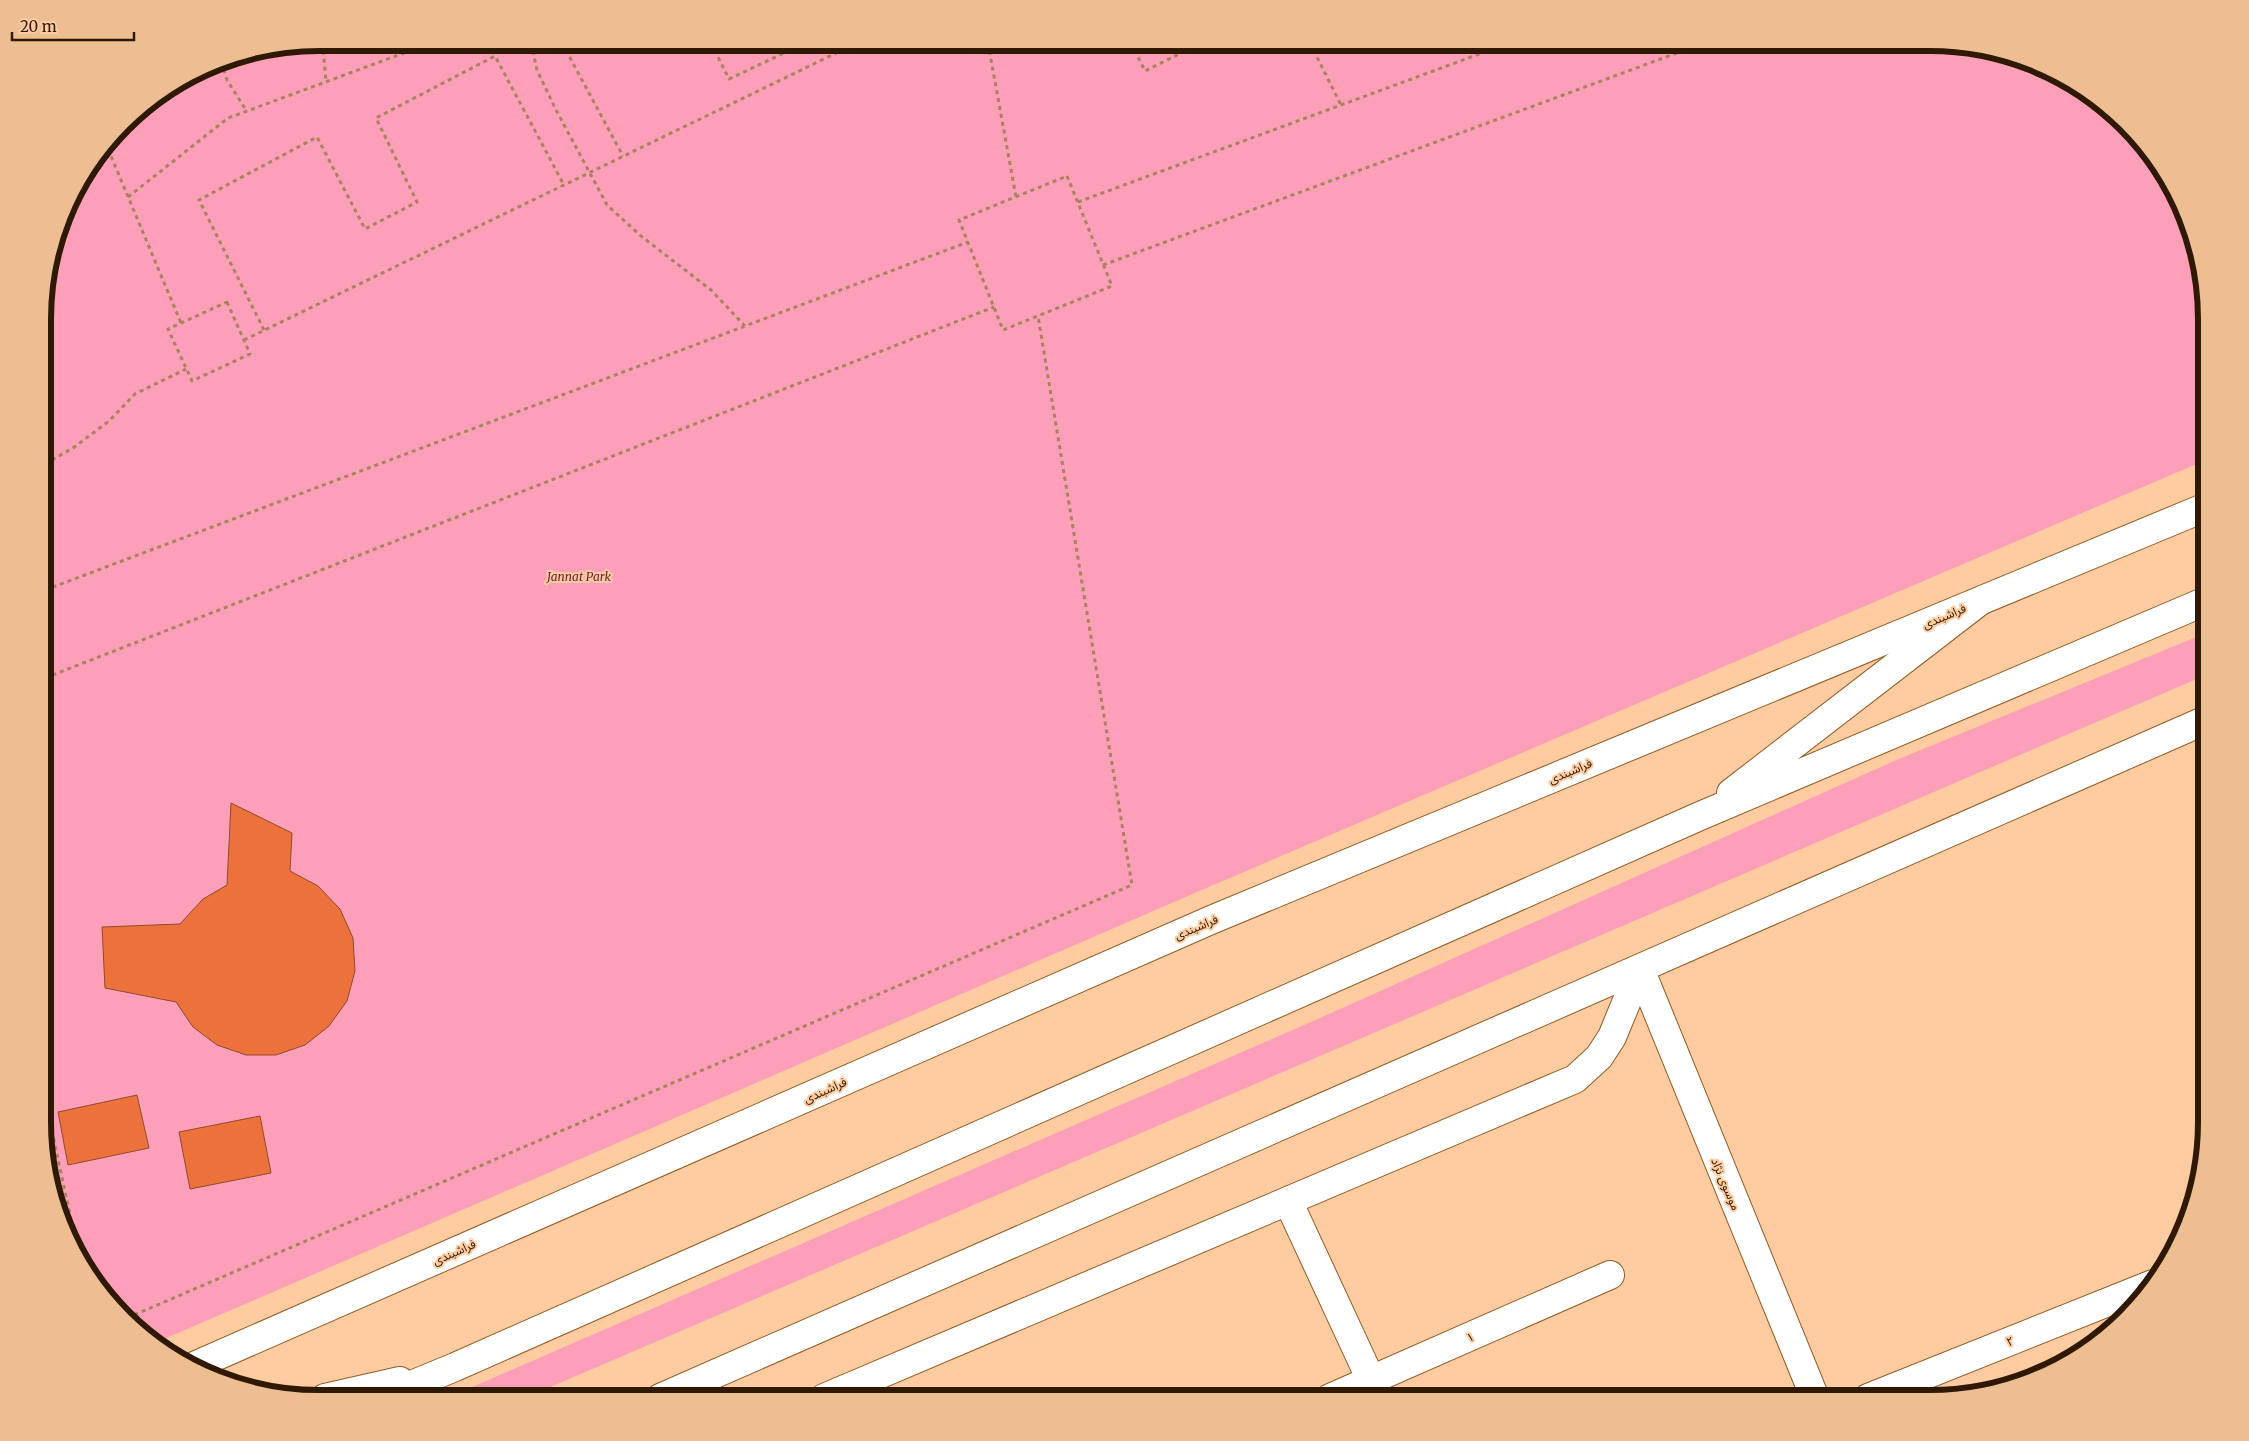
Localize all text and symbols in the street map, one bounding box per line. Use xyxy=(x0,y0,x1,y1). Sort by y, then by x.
scale bar xyxy=(12,10,135,42)
text: 20 m xyxy=(20,17,57,36)
park label: Jannat Park xyxy=(545,569,611,584)
street label: فراشبندی xyxy=(1920,600,1968,632)
street label: فراشبندی xyxy=(1546,755,1594,787)
street label: فراشبندی xyxy=(1172,911,1220,943)
street label: فراشبندی xyxy=(801,1074,849,1106)
street label: موسوی نژاد xyxy=(1708,1156,1744,1212)
street label: فراشبندی xyxy=(430,1236,478,1268)
street label: ۱ xyxy=(1464,1329,1476,1345)
street label: ۲ xyxy=(2004,1333,2016,1349)

